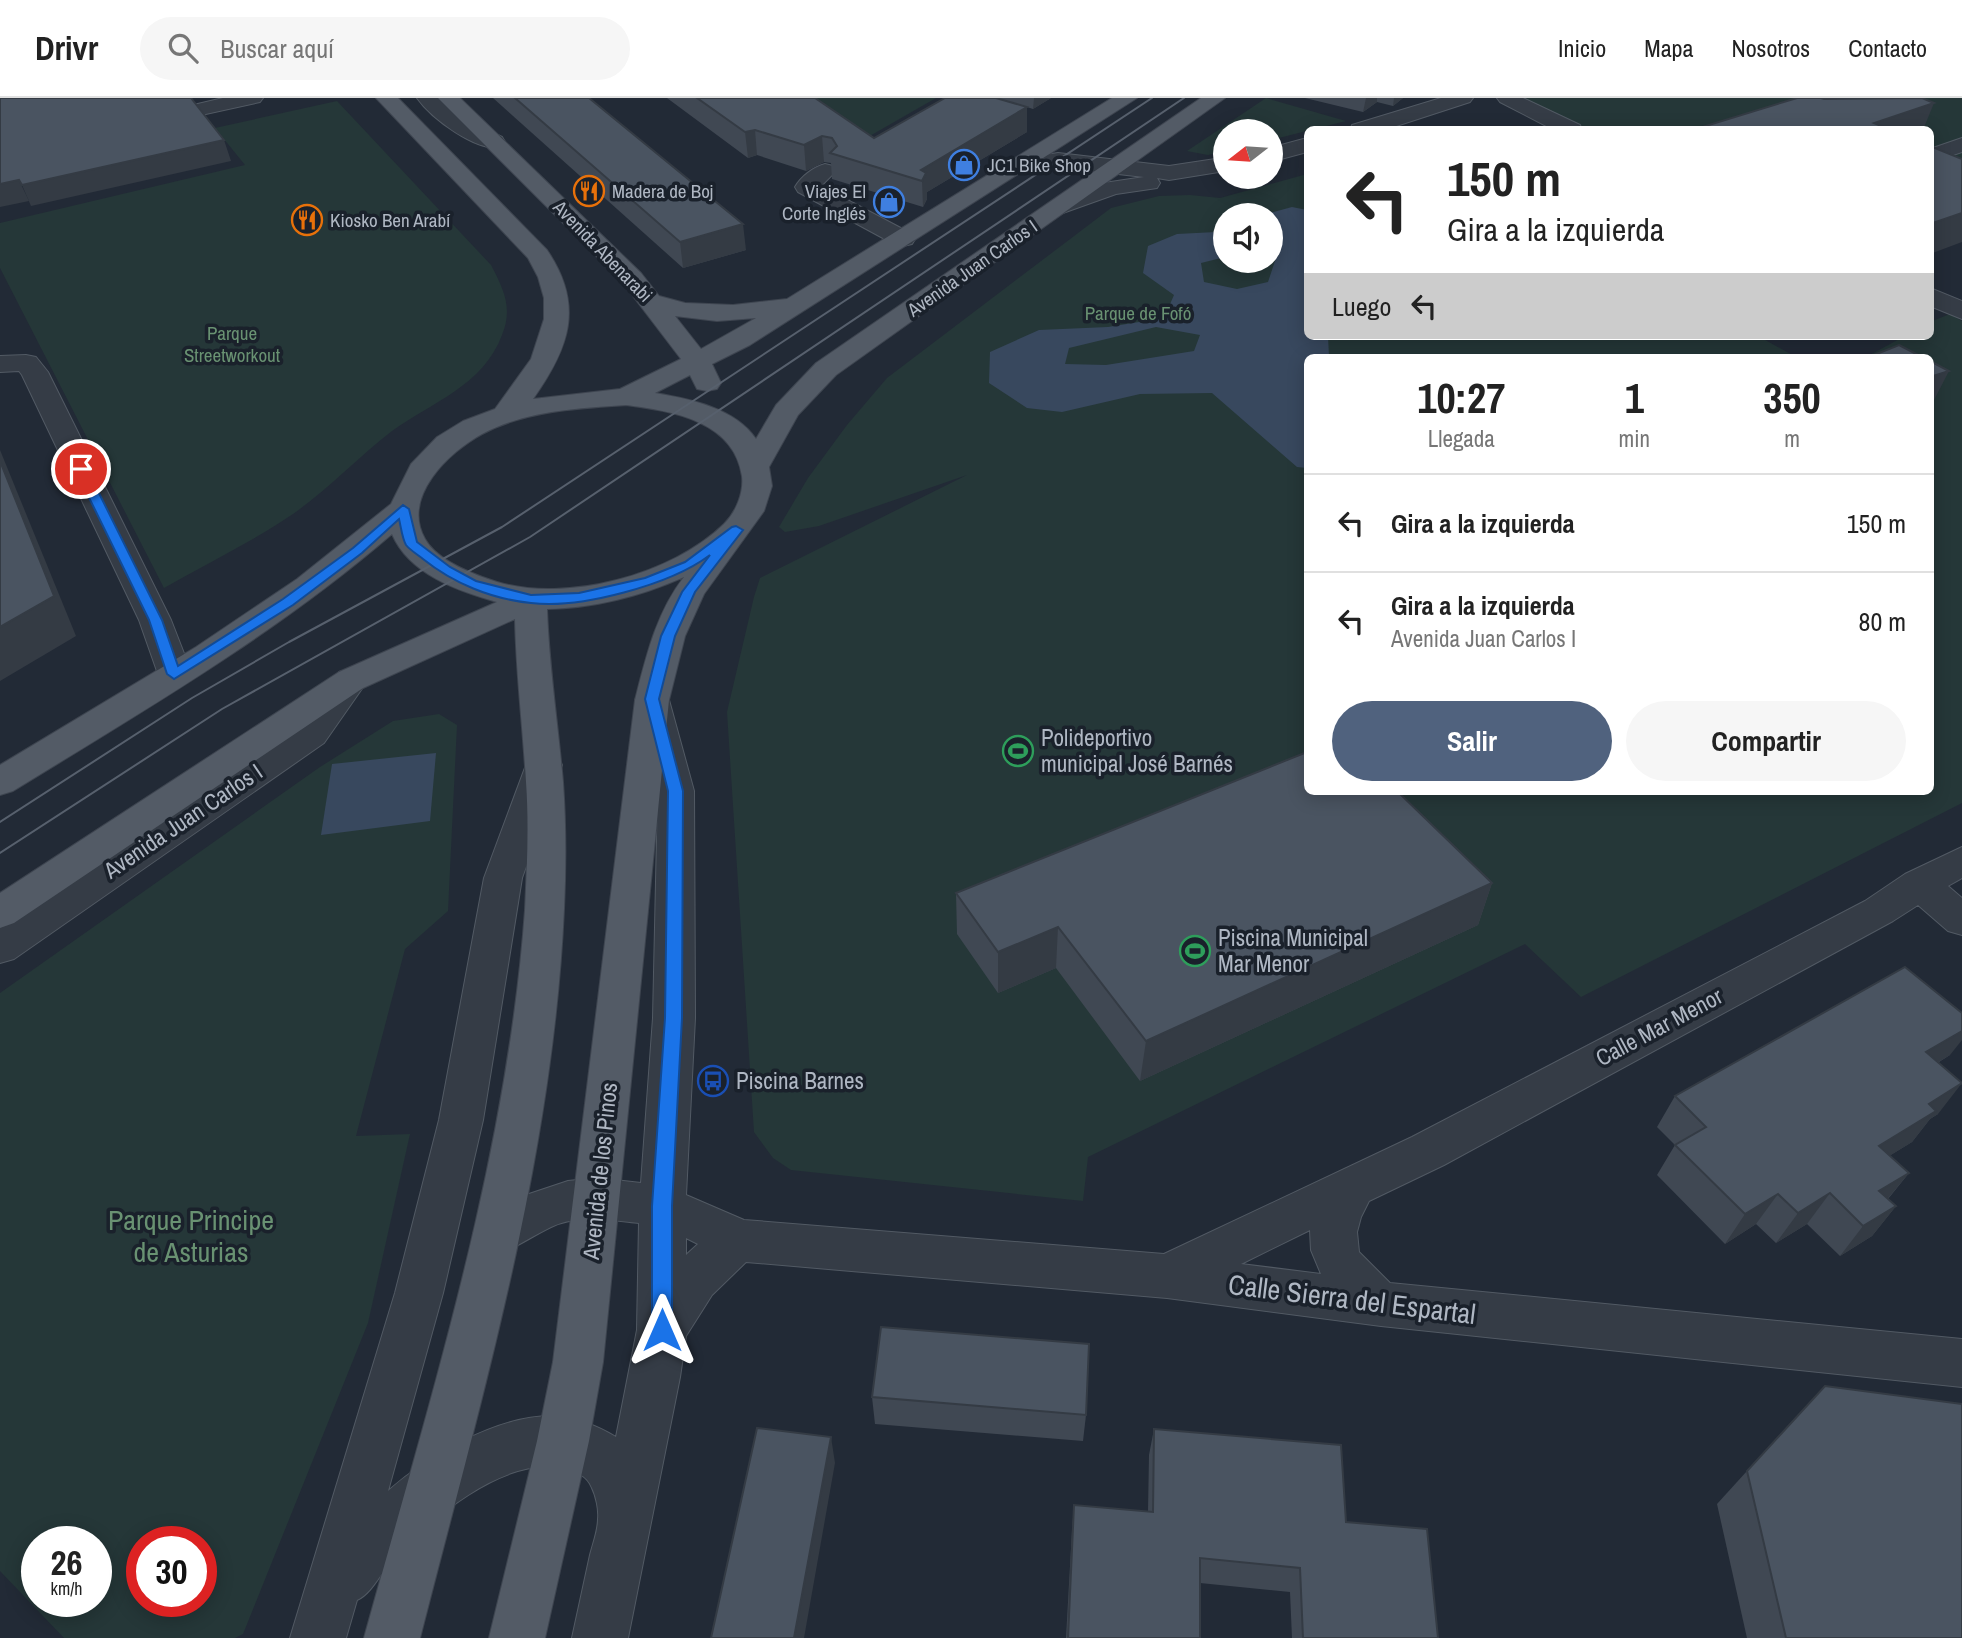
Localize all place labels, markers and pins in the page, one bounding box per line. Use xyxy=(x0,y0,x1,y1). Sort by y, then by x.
shop icon: JC1 Bike Shop xyxy=(947,148,981,182)
place label: JC1 Bike Shop xyxy=(987,152,1091,178)
restaurant icon: Madera de Boj xyxy=(572,174,606,208)
place label: Madera de Boj xyxy=(612,178,713,204)
place label: Viajes El Corte Inglés xyxy=(782,178,866,226)
shop icon: Viajes El Corte Inglés xyxy=(872,185,906,219)
restaurant icon: Kiosko Ben Arabí xyxy=(290,203,324,237)
place label: Kiosko Ben Arabí xyxy=(330,207,451,233)
pin xyxy=(51,439,111,499)
place label: Polideportivo municipal José Barnés xyxy=(1041,722,1233,779)
sports icon: Polideportivo municipal José Barnés xyxy=(1001,734,1035,768)
place label: Piscina Municipal Mar Menor xyxy=(1218,922,1368,979)
sports icon: Piscina Municipal Mar Menor xyxy=(1178,934,1212,968)
bus stop icon: Piscina Barnes xyxy=(696,1064,730,1098)
place label: Piscina Barnes xyxy=(736,1065,864,1096)

